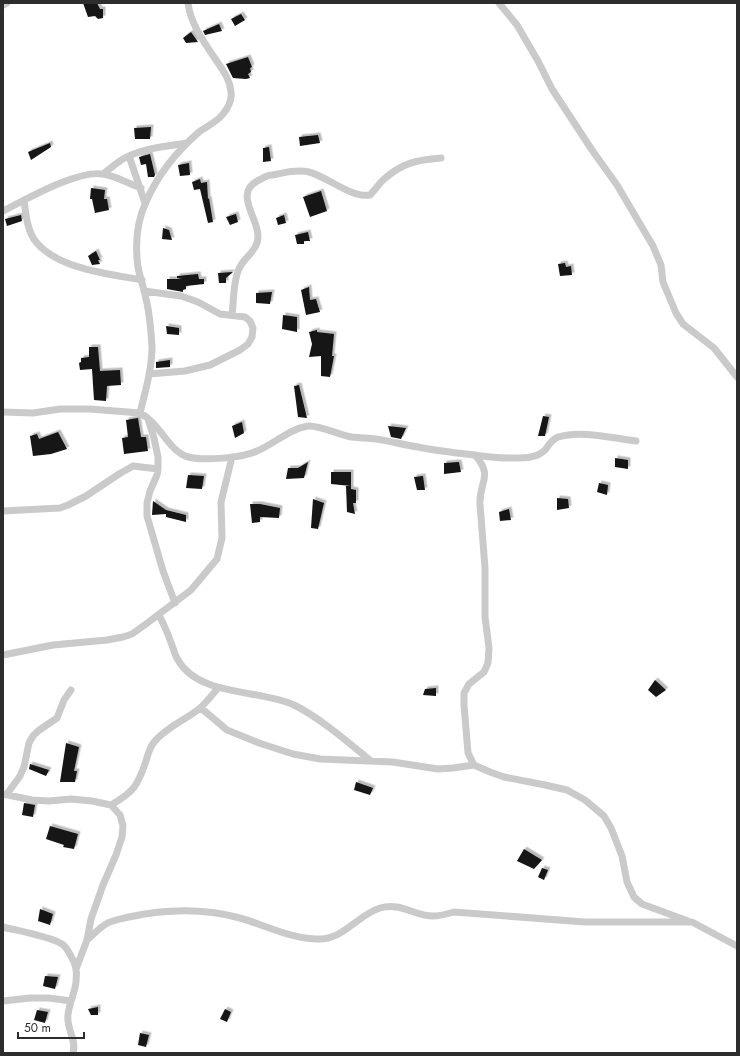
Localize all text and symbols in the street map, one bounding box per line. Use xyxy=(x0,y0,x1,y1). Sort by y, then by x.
scale bar xyxy=(18,1014,84,1040)
text: 50 m xyxy=(24,1019,51,1037)

